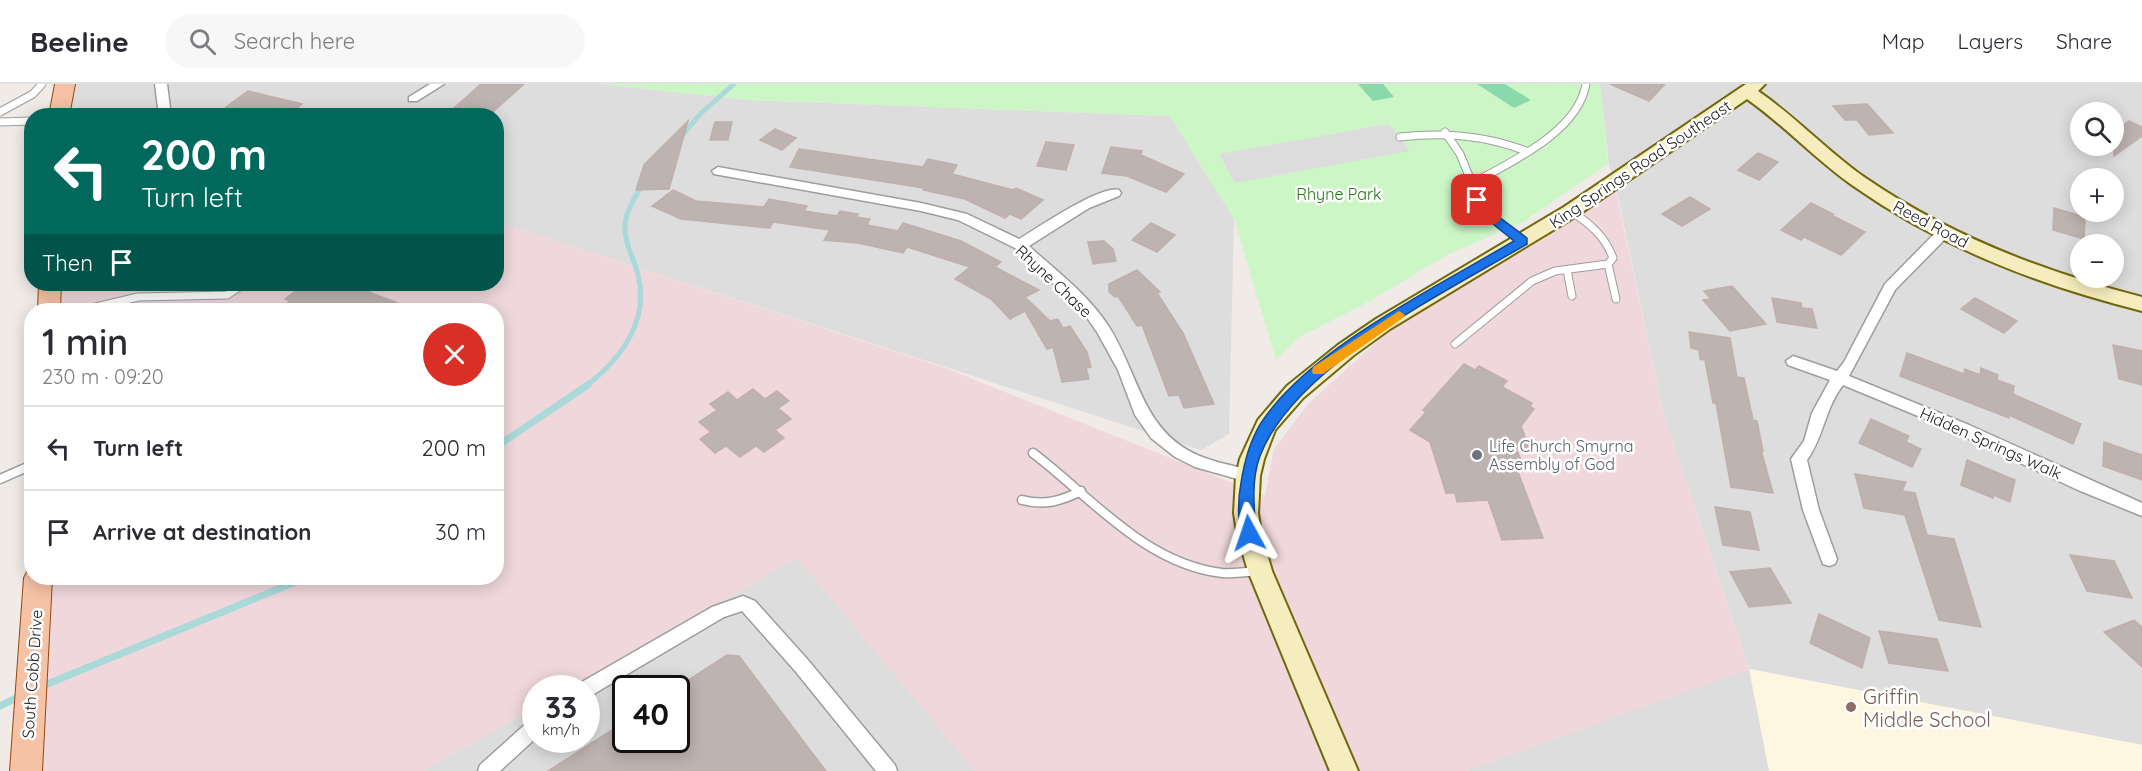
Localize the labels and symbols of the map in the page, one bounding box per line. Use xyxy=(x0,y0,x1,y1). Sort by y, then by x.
street label: King Springs Road Southeast xyxy=(1545,96,1735,232)
pin xyxy=(1451,174,1502,225)
park label: Rhyne Park xyxy=(1296,184,1382,204)
street label: Reed Road xyxy=(1890,196,1972,252)
street label: Rhyne Chase xyxy=(1012,241,1096,321)
street label: Hidden Springs Walk xyxy=(1917,403,2065,483)
place label: Life Church Smyrna Assembly of God xyxy=(1489,436,1633,474)
marker: Life Church Smyrna Assembly of God xyxy=(1470,448,1484,462)
position arrow xyxy=(1217,501,1281,565)
street label: South Cobb Drive xyxy=(18,609,46,739)
speed limit sign: 40 xyxy=(612,675,690,753)
place label: Griffin Middle School xyxy=(1863,684,1991,732)
marker: Griffin Middle School xyxy=(1844,700,1858,714)

